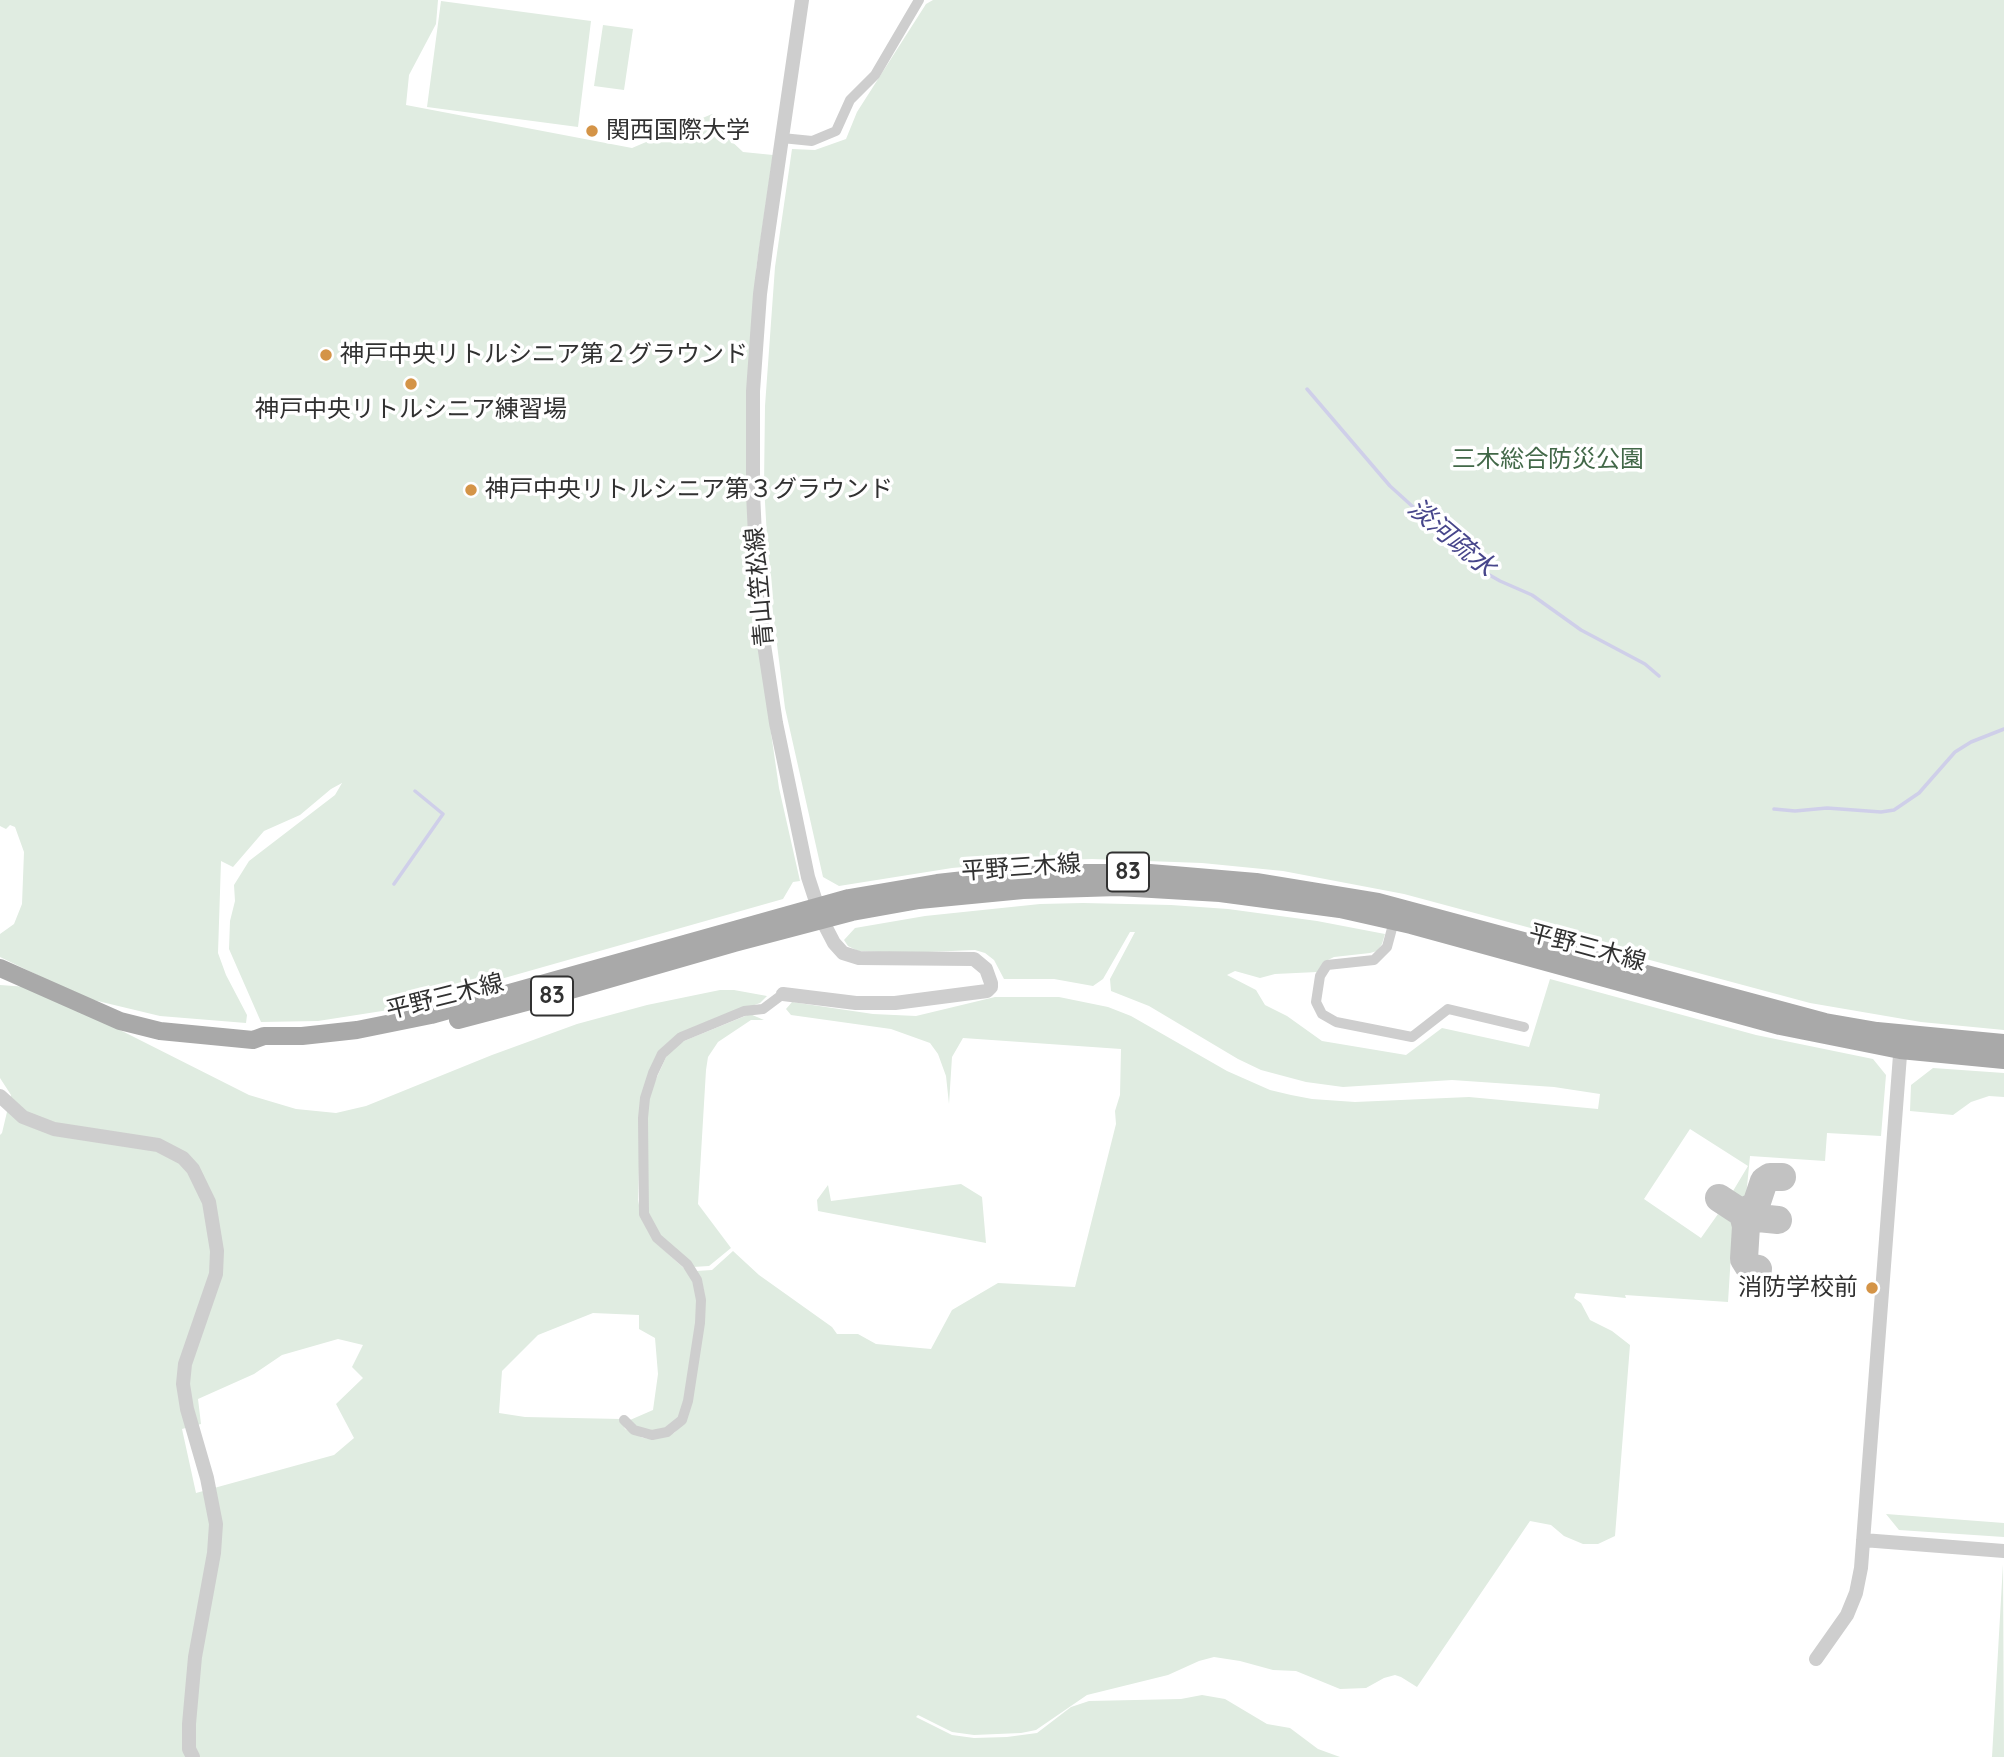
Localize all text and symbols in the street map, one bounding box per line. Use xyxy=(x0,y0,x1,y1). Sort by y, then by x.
place label: 関西国際大学 xyxy=(606,117,750,145)
marker: 関西国際大学 xyxy=(584,123,600,139)
place label: 神戸中央リトルシニア第２グラウンド xyxy=(340,341,748,369)
marker: 神戸中央リトルシニア第２グラウンド xyxy=(318,347,334,363)
marker: 神戸中央リトルシニア練習場 xyxy=(403,376,419,392)
place label: 神戸中央リトルシニア練習場 xyxy=(255,396,567,424)
park label: 三木総合防災公園 xyxy=(1452,446,1644,474)
place label: 神戸中央リトルシニア第３グラウンド xyxy=(485,476,893,504)
marker: 神戸中央リトルシニア第３グラウンド xyxy=(463,482,479,498)
water label: 淡河疏水 xyxy=(1401,493,1501,583)
street label: 青山笠松線 xyxy=(740,526,780,648)
street label: 平野三木線 xyxy=(960,849,1082,887)
road number: 83 xyxy=(1107,852,1149,892)
street label: 平野三木線 xyxy=(1525,919,1649,977)
street label: 平野三木線 xyxy=(383,969,507,1025)
road number: 83 xyxy=(531,976,573,1015)
place label: 消防学校前 xyxy=(1738,1274,1858,1302)
marker: 消防学校前 xyxy=(1864,1280,1880,1296)

